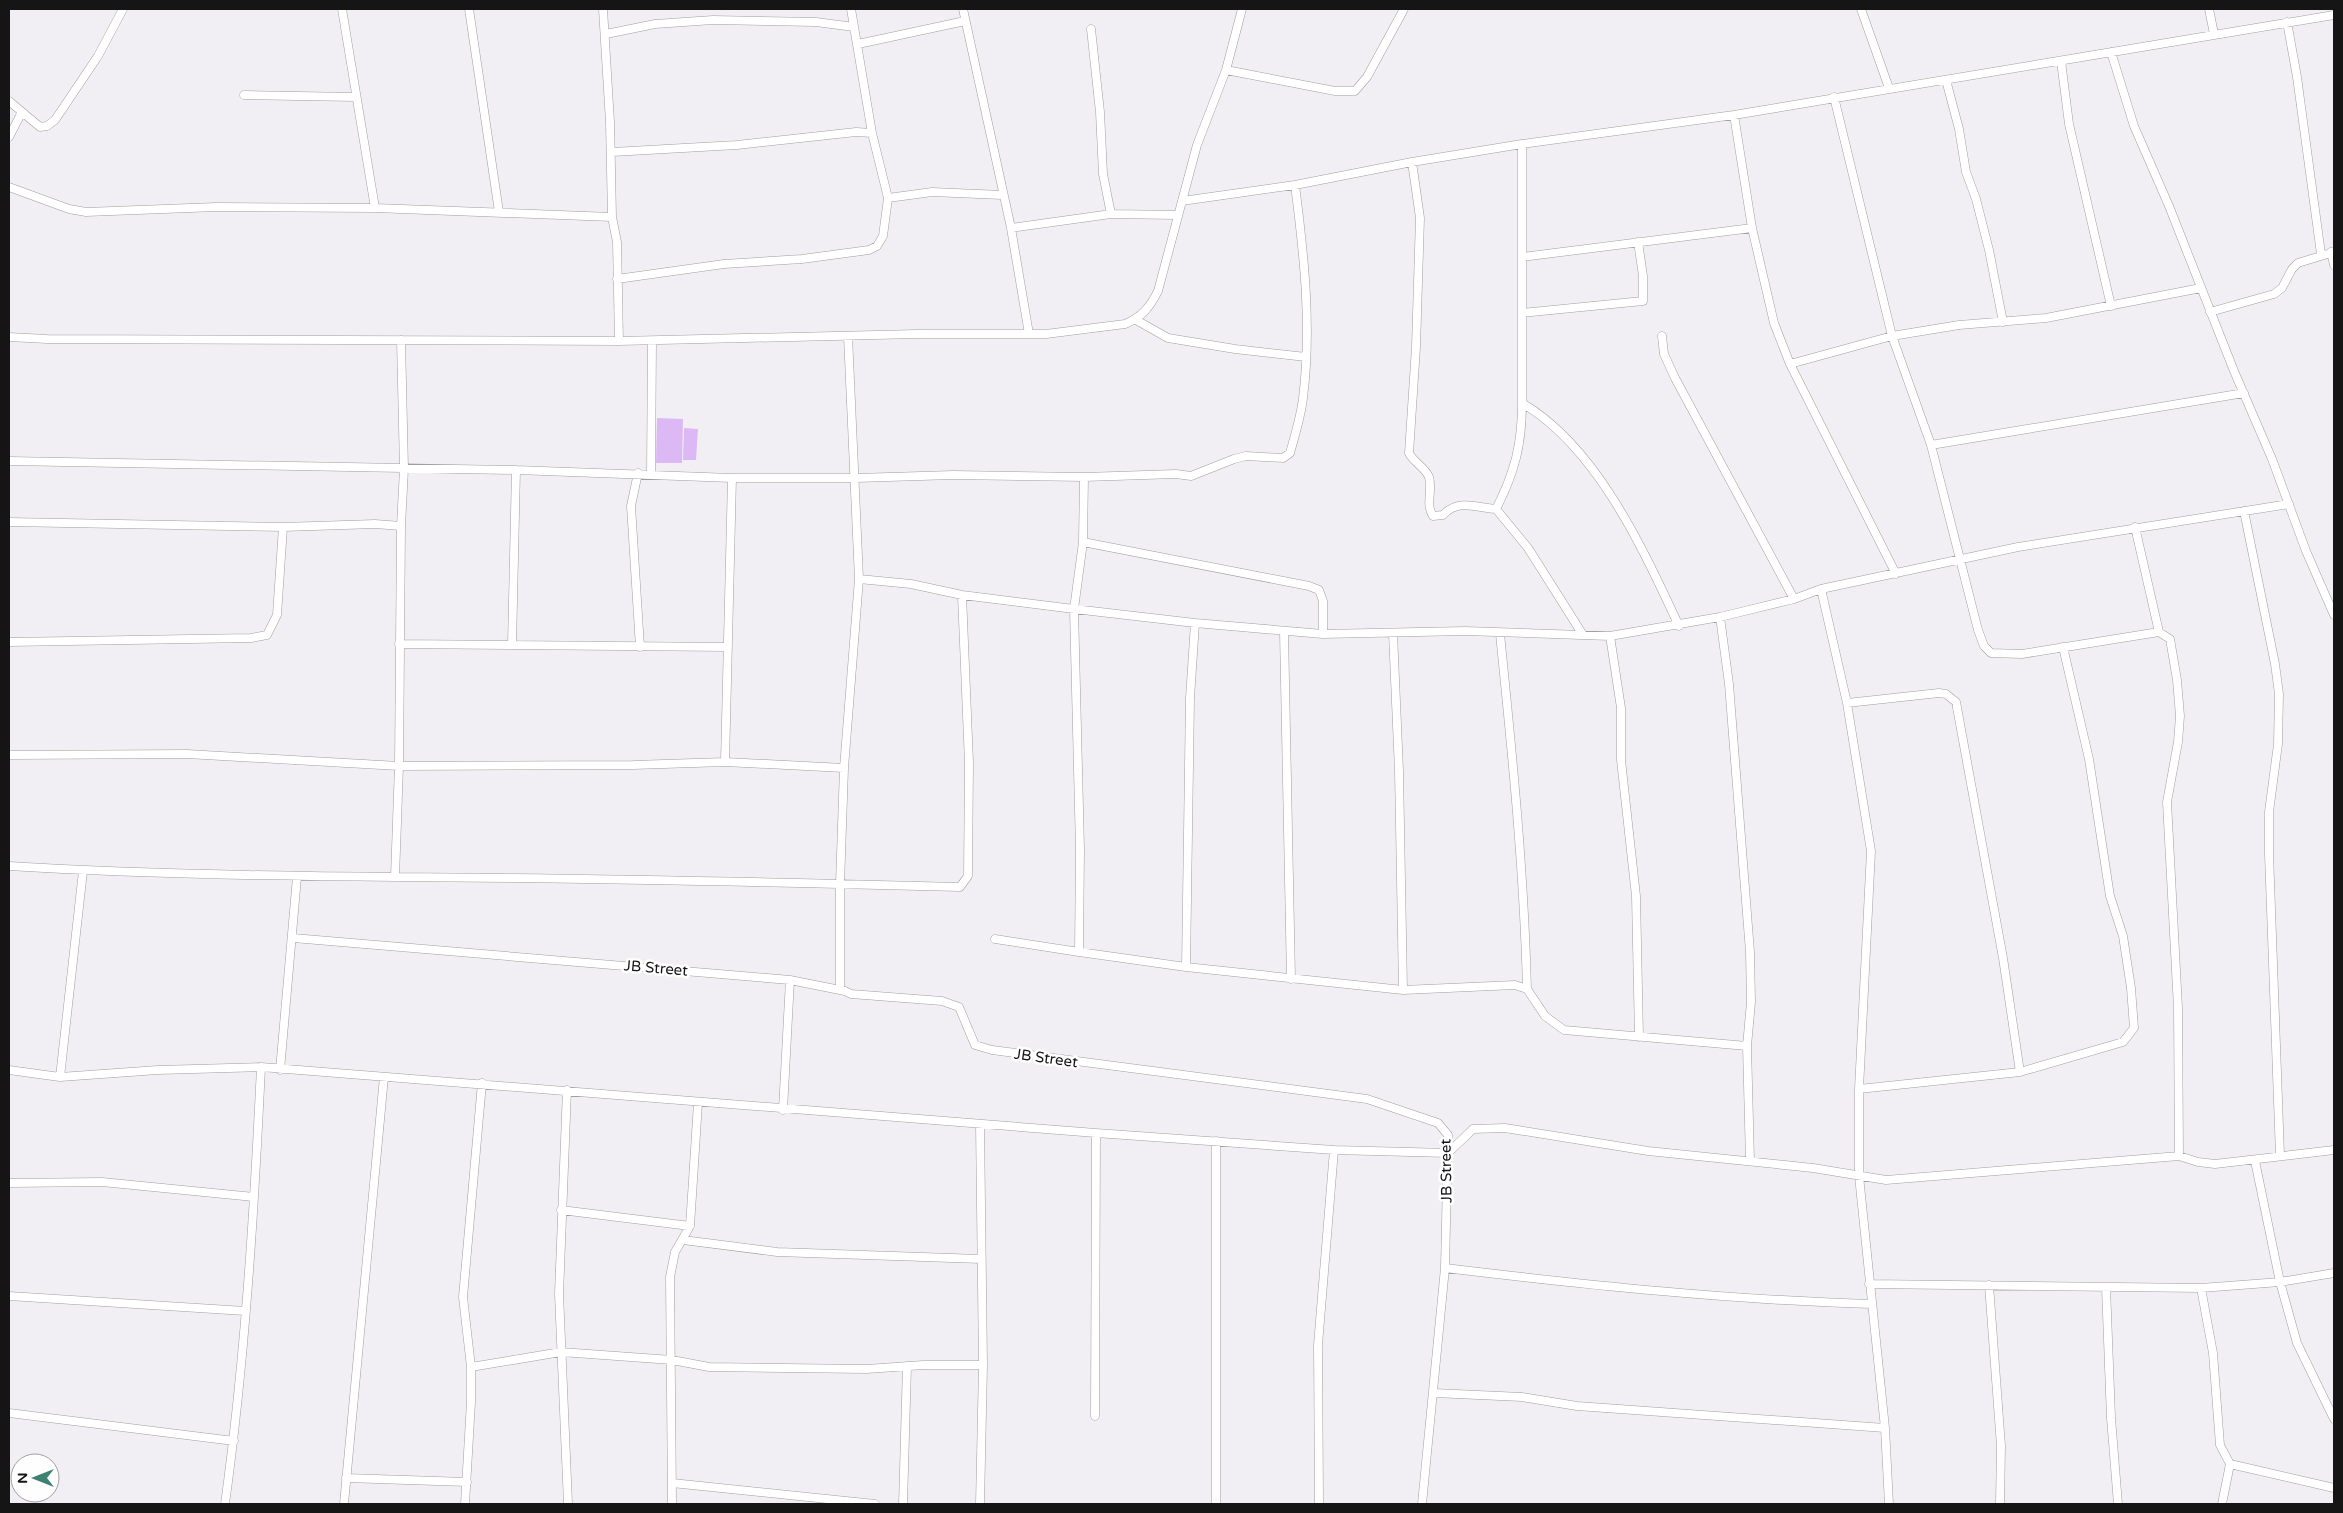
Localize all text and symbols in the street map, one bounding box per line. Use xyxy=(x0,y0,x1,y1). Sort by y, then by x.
street label: JB Street xyxy=(623,956,689,980)
street label: JB Street xyxy=(1013,1045,1079,1071)
street label: JB Street xyxy=(1436,1139,1456,1203)
north arrow xyxy=(10,1453,60,1503)
text: N xyxy=(14,1472,31,1484)

